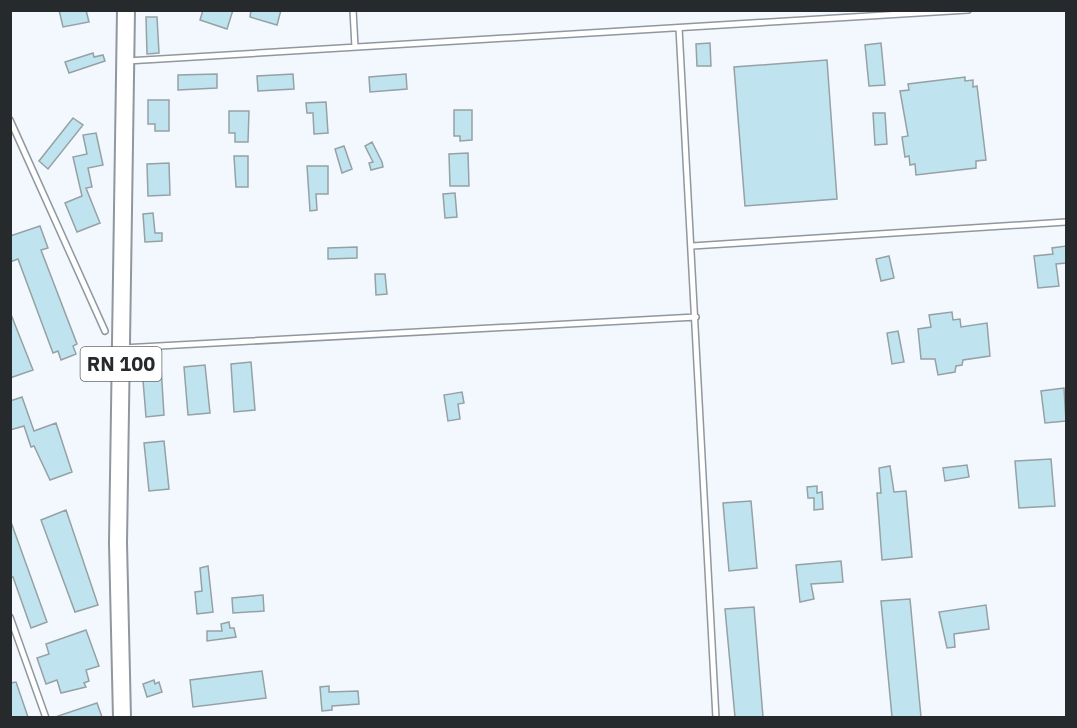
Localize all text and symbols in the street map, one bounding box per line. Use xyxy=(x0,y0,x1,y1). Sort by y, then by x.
road number: RN 100 xyxy=(80,347,162,381)

